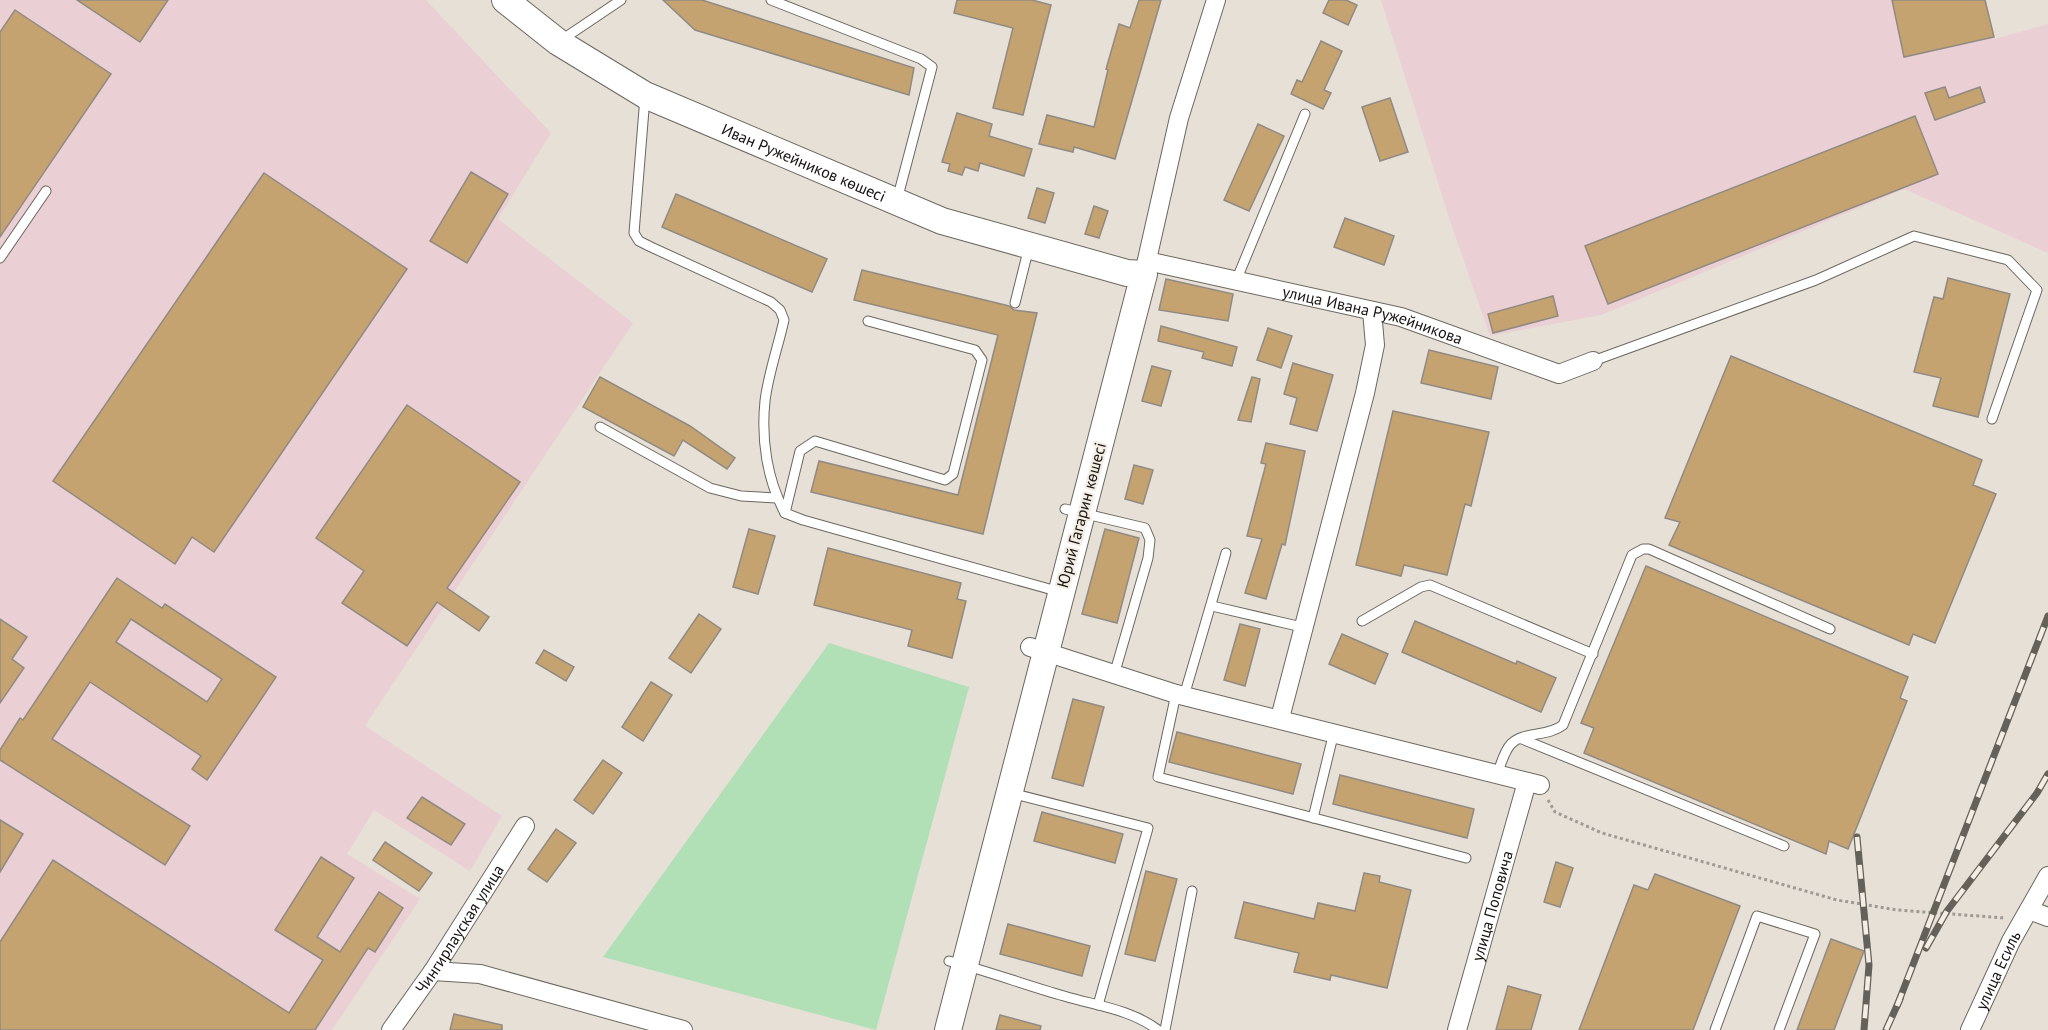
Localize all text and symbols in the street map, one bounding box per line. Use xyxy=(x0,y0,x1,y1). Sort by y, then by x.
street label: Иван Ружейников көшесі xyxy=(719,119,889,206)
street label: улица Ивана Ружейникова xyxy=(1281,281,1465,348)
street label: Юрий Гагарин көшесі xyxy=(1052,440,1110,590)
street label: улица Поповича xyxy=(1467,848,1517,963)
street label: Чингирлауская улица xyxy=(410,861,508,997)
street label: улица Есиль xyxy=(1971,927,2025,1013)

